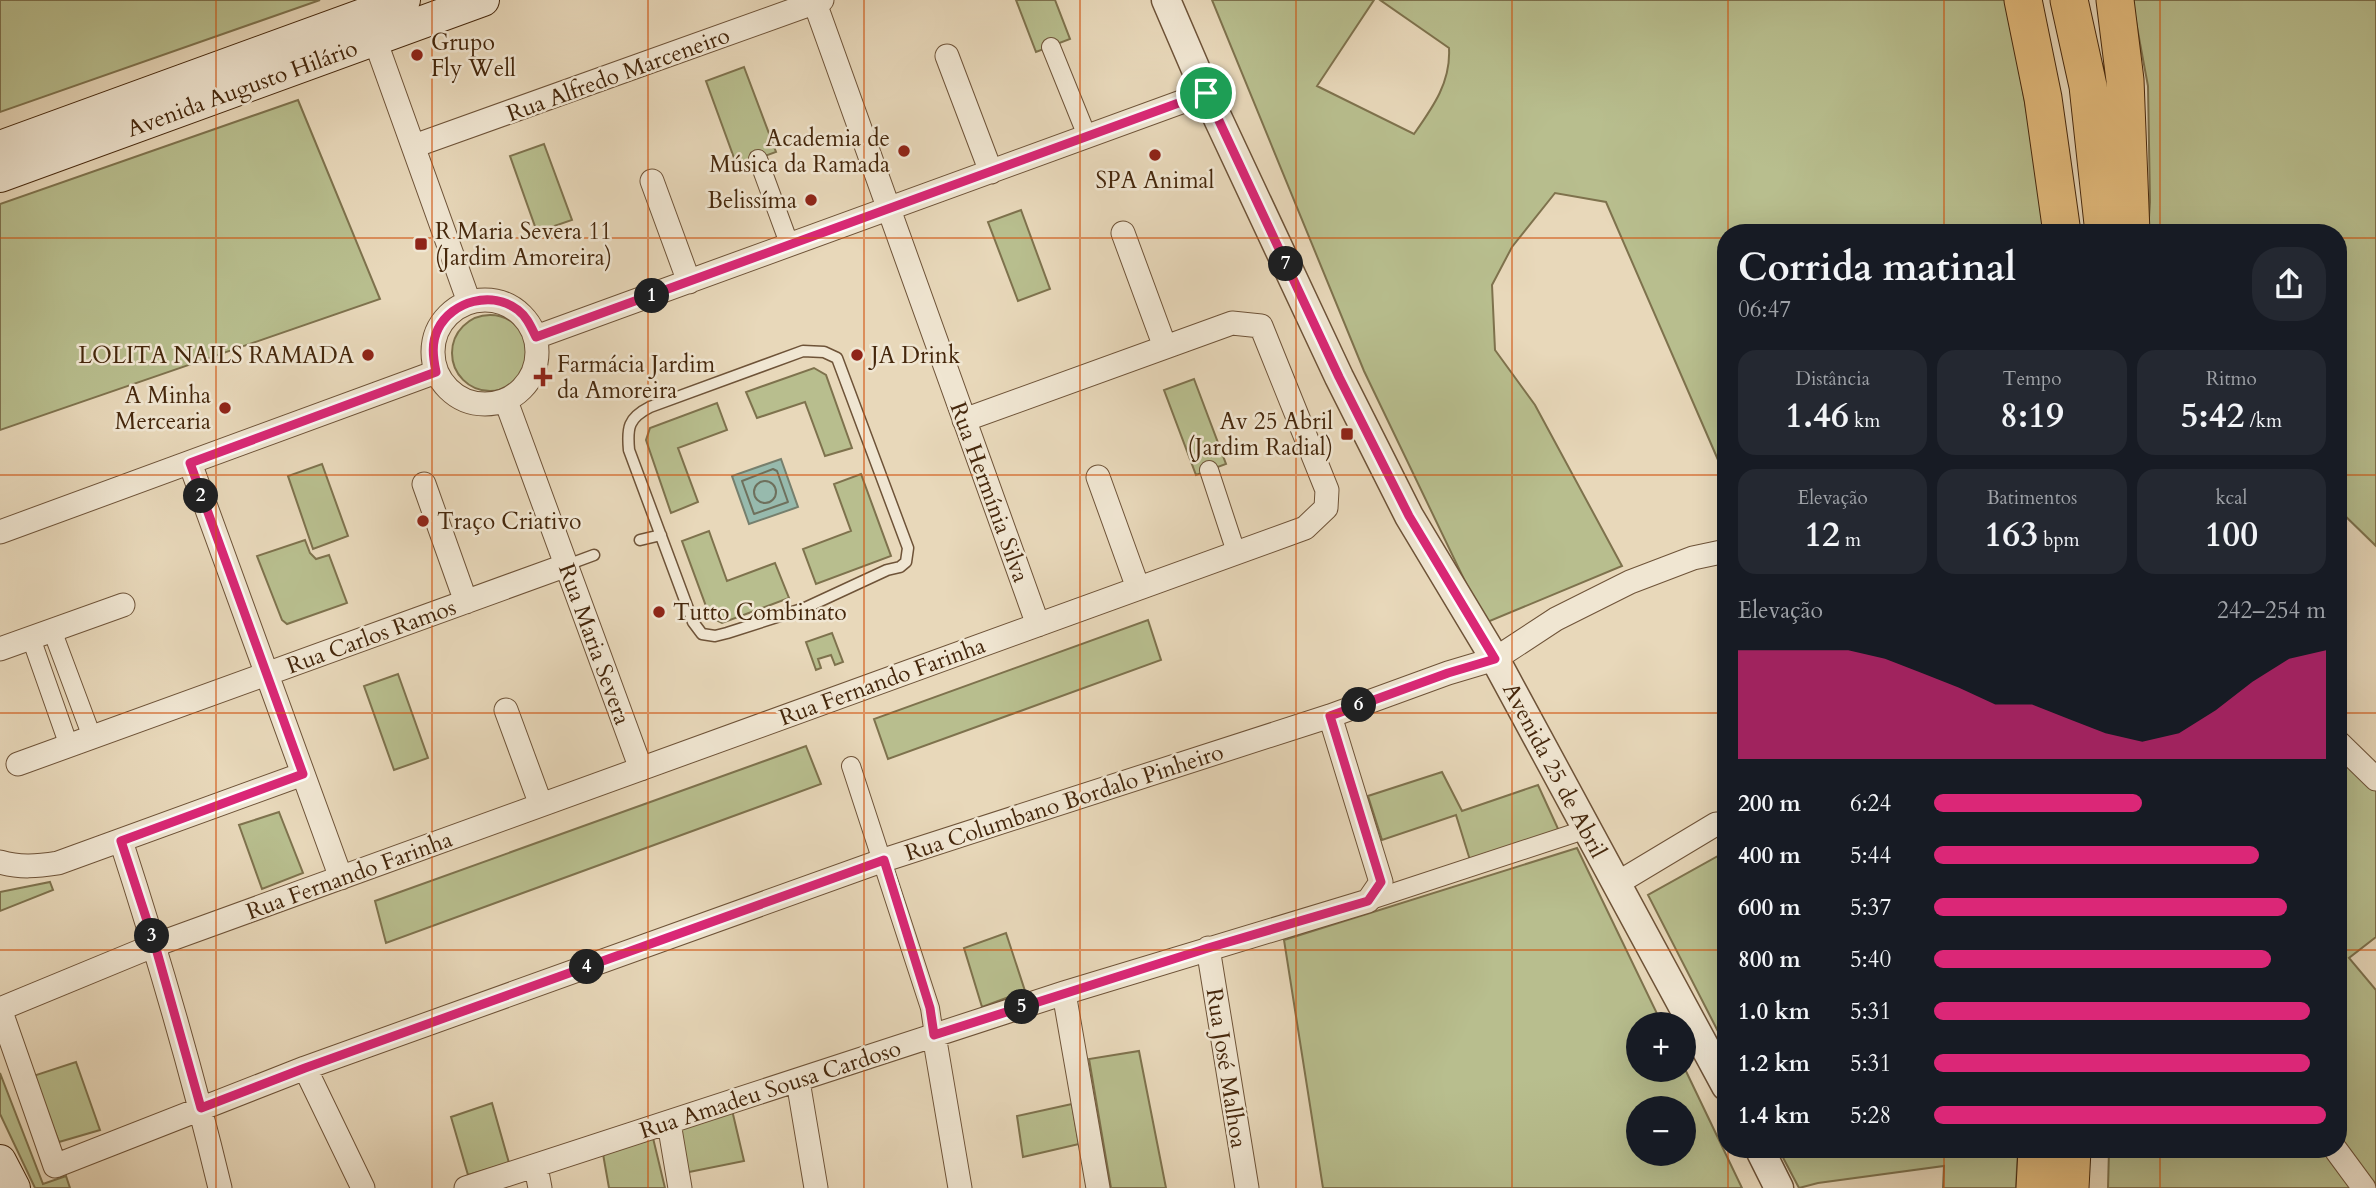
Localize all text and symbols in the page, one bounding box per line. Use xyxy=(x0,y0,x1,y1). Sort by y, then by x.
street label: Rua Alfredo Marceneiro xyxy=(502,20,734,129)
place label: Grupo Fly Well xyxy=(431,27,516,84)
street label: Avenida Augusto Hilário xyxy=(123,32,362,145)
marker: Grupo Fly Well xyxy=(409,47,425,63)
pin xyxy=(1176,63,1236,123)
icon: arrive xyxy=(1187,74,1225,112)
place label: Academia de Música da Ramada xyxy=(709,123,890,180)
marker: Academia de Música da Ramada xyxy=(896,143,912,159)
marker: SPA Animal xyxy=(1147,147,1163,163)
place label: SPA Animal xyxy=(1096,165,1215,196)
place label: Belissíma xyxy=(707,185,797,216)
marker: Belissíma xyxy=(803,192,819,208)
place label: R Maria Severa 11 (Jardim Amoreira) xyxy=(435,216,612,273)
marker: R Maria Severa 11 (Jardim Amoreira) xyxy=(413,236,429,252)
text: Corrida matinal xyxy=(1738,242,2016,294)
pin: 7 xyxy=(1268,246,1304,282)
button: share xyxy=(2252,247,2326,321)
text: 7 xyxy=(1281,250,1290,276)
pin: 1 xyxy=(634,278,670,314)
text: 1 xyxy=(647,282,656,308)
text: 06:47 xyxy=(1738,294,1791,325)
place label: LOLITA NAILS RAMADA xyxy=(78,340,355,371)
place label: JA Drink xyxy=(868,340,961,371)
marker: LOLITA NAILS RAMADA xyxy=(360,347,376,363)
marker: JA Drink xyxy=(849,347,865,363)
place label: Farmácia Jardim da Amoreira xyxy=(557,349,716,406)
text: Distância xyxy=(1795,366,1870,392)
text: Tempo xyxy=(2002,366,2062,392)
text: Ritmo xyxy=(2206,366,2257,392)
marker: Farmácia Jardim da Amoreira xyxy=(535,369,551,385)
place label: A Minha Mercearia xyxy=(115,380,211,437)
text: 1.46 xyxy=(1785,392,1849,440)
text: 8:19 xyxy=(2000,392,2064,440)
text: 5:42 xyxy=(2181,392,2245,440)
street label: Rua Hermínia Silva xyxy=(943,398,1037,587)
marker: A Minha Mercearia xyxy=(217,400,233,416)
place label: Av 25 Abril (Jardim Radial) xyxy=(1188,406,1333,463)
text: km xyxy=(1849,408,1880,434)
text: /km xyxy=(2245,408,2282,434)
marker: Av 25 Abril (Jardim Radial) xyxy=(1339,426,1355,442)
pin: 2 xyxy=(184,478,218,514)
text: 2 xyxy=(196,482,205,508)
text: Elevação xyxy=(1798,485,1868,511)
text: Batimentos xyxy=(1987,485,2077,511)
text: kcal xyxy=(2215,485,2247,511)
place label: Traço Criativo xyxy=(437,506,581,537)
text: 12 xyxy=(1804,511,1840,559)
text: 163 xyxy=(1984,511,2038,559)
text: 100 xyxy=(2204,511,2258,559)
marker: Traço Criativo xyxy=(415,513,431,529)
text: m xyxy=(1840,527,1861,553)
text: bpm xyxy=(2038,527,2080,553)
street label: Rua Maria Severa xyxy=(551,559,638,729)
street label: Rua Carlos Ramos xyxy=(282,591,460,682)
text: Elevação xyxy=(1738,595,1823,626)
text: 242–254 m xyxy=(2217,595,2326,626)
place label: Tutto Combinato xyxy=(673,597,847,628)
marker: Tutto Combinato xyxy=(651,604,667,620)
street label: Rua Fernando Farinha xyxy=(775,630,990,733)
street label: Avenida 25 de Abril xyxy=(1495,677,1614,863)
pin: 6 xyxy=(1342,688,1376,722)
text: 6 xyxy=(1354,691,1363,717)
street label: Rua Columbano Bordalo Pinheiro xyxy=(901,736,1227,869)
text: 200 m xyxy=(1738,788,1801,819)
text: 6:24 xyxy=(1850,788,1891,819)
street label: Rua Fernando Farinha xyxy=(242,824,457,927)
text: 400 m xyxy=(1738,840,1801,871)
text: 5:44 xyxy=(1850,840,1891,871)
text: 600 m xyxy=(1738,892,1801,923)
text: 5:37 xyxy=(1850,892,1891,923)
pin: 3 xyxy=(134,918,170,954)
text: 3 xyxy=(147,922,156,948)
text: 800 m xyxy=(1738,944,1801,975)
text: 5:40 xyxy=(1850,944,1891,975)
pin: 4 xyxy=(570,950,604,984)
text: 4 xyxy=(582,953,591,979)
street label: Rua José Malhoa xyxy=(1199,986,1254,1150)
pin: 5 xyxy=(1004,990,1040,1024)
text: 5 xyxy=(1017,993,1026,1019)
text: 1.0 km xyxy=(1738,996,1810,1027)
text: 5:31 xyxy=(1850,996,1891,1027)
map controls xyxy=(1626,1012,1696,1166)
button: + xyxy=(1626,1012,1696,1082)
street label: Rua Amadeu Sousa Cardoso xyxy=(636,1033,905,1146)
text: 1.2 km xyxy=(1738,1048,1810,1079)
text: 5:31 xyxy=(1850,1048,1891,1079)
button: − xyxy=(1626,1096,1696,1166)
text: 1.4 km xyxy=(1738,1100,1810,1131)
text: 5:28 xyxy=(1850,1100,1891,1131)

